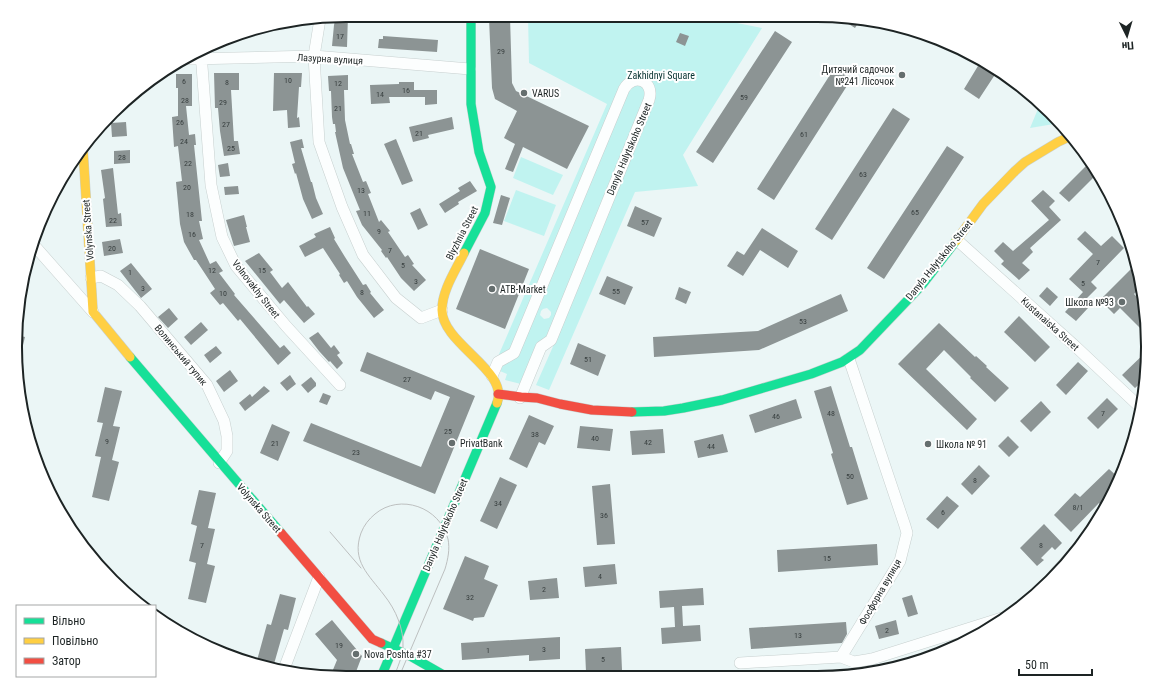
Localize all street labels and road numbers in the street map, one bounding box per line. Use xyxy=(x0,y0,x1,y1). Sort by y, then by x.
street label: Лазурна вулиця xyxy=(297,52,363,66)
street label: Danyla Halytskoho Street xyxy=(605,101,653,197)
street label: Volynska Street xyxy=(80,199,96,261)
street label: Blyzhnia Street xyxy=(444,204,480,262)
street label: Danyla Halytskoho Street xyxy=(904,218,974,302)
street label: Volnovakhy Street xyxy=(230,258,282,320)
street label: Kustanaiska Street xyxy=(1019,295,1081,353)
street label: Волинський тупик xyxy=(152,322,210,388)
street label: Danyla Halytskoho Street xyxy=(421,477,469,573)
street label: Volynska Street xyxy=(235,481,283,535)
street label: Фосфорна вулиця xyxy=(856,557,903,627)

